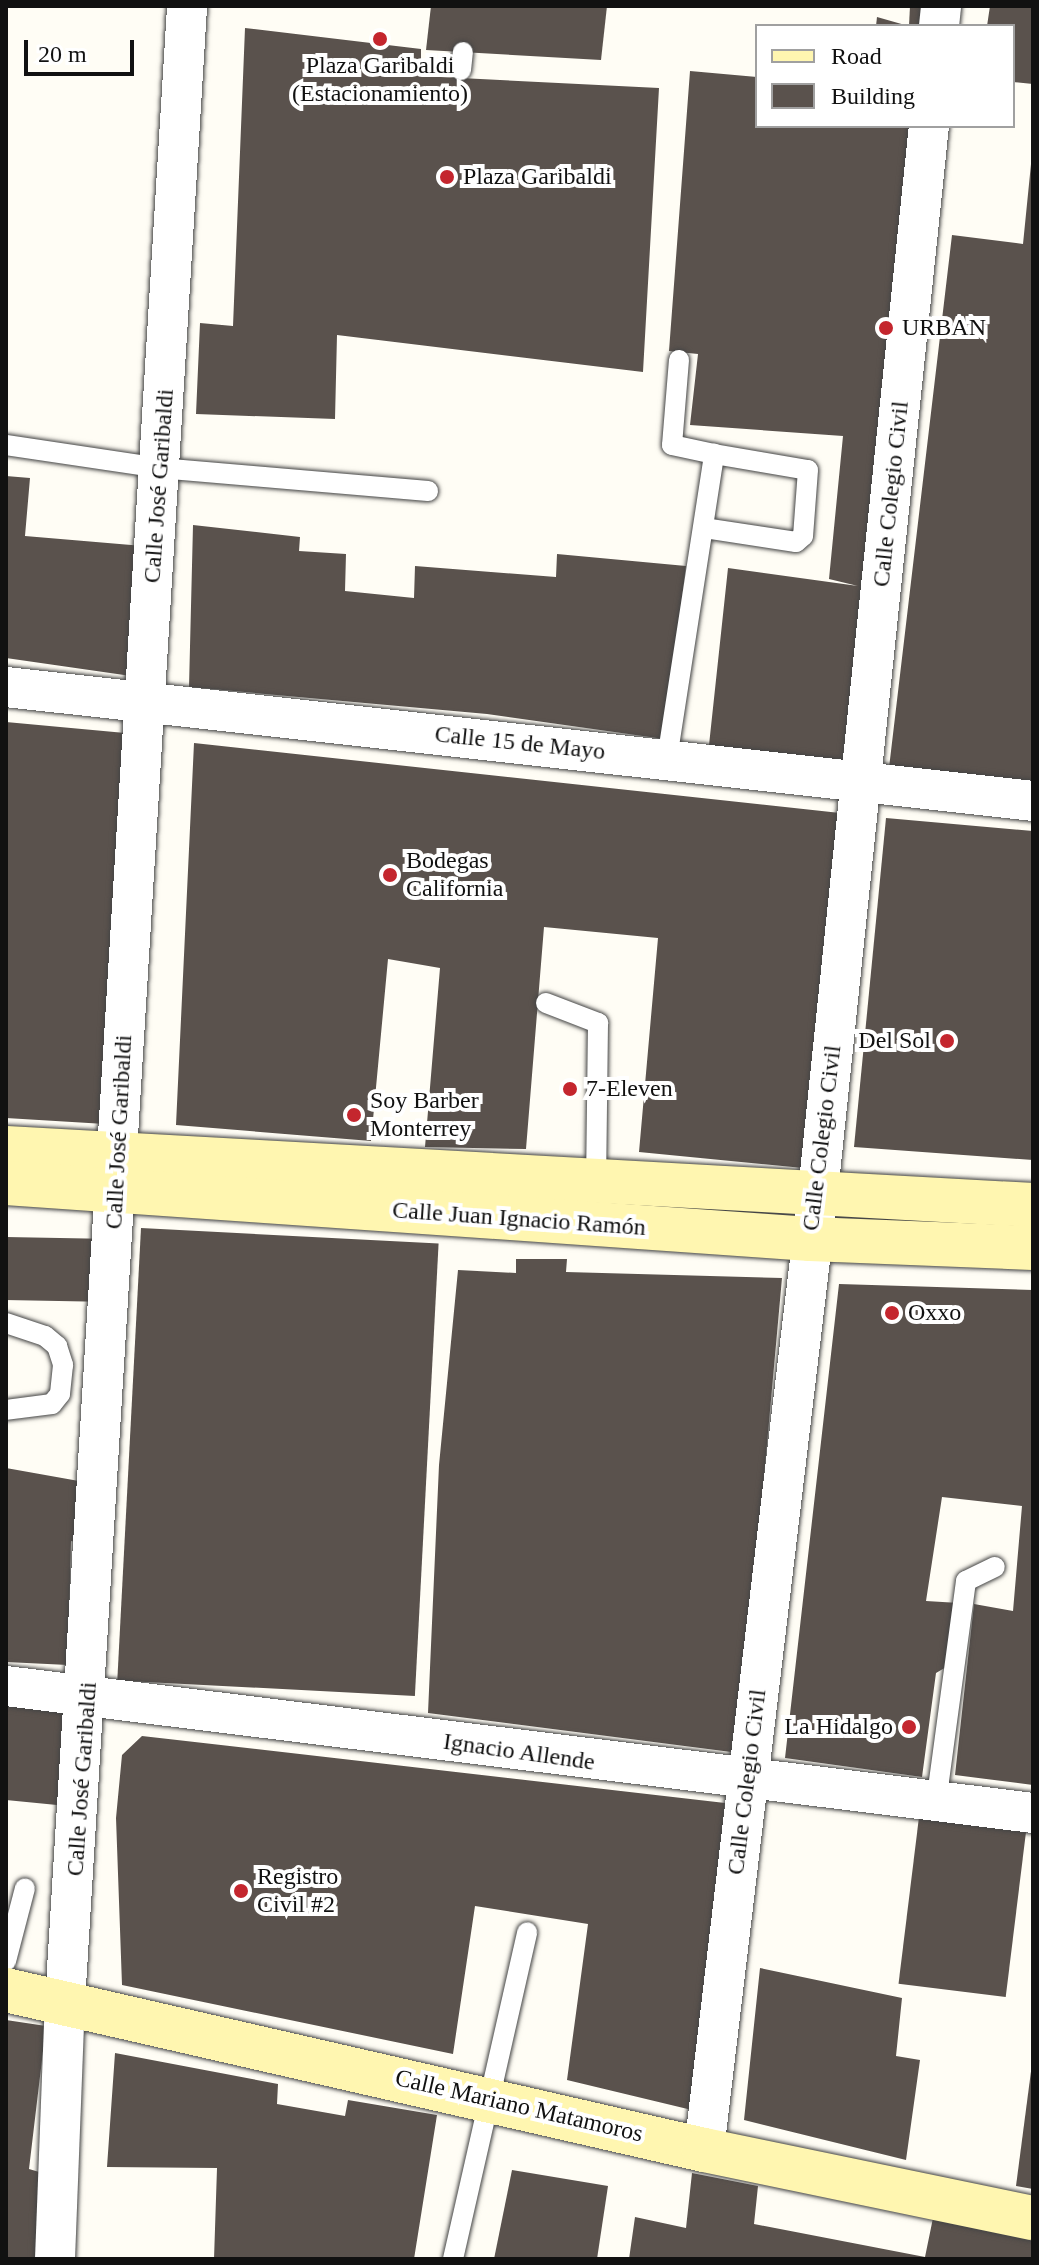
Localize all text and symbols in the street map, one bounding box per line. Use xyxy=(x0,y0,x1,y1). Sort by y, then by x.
scale bar xyxy=(28,24,138,74)
legend xyxy=(755,24,1015,128)
marker: Plaza Garibaldi (Estacionamiento) xyxy=(371,30,389,48)
text: 20 m xyxy=(38,41,87,67)
text: Road xyxy=(831,43,882,69)
place label: Plaza Garibaldi (Estacionamiento) xyxy=(292,52,468,108)
text: Building xyxy=(831,83,915,109)
place label: Plaza Garibaldi xyxy=(463,163,612,191)
marker: Plaza Garibaldi xyxy=(438,168,456,186)
place label: URBAN xyxy=(902,314,986,342)
marker: URBAN xyxy=(877,319,895,337)
street label: Calle José Garibaldi xyxy=(138,388,180,584)
street label: Calle Colegio Civil xyxy=(867,400,915,588)
street label: Calle 15 de Mayo xyxy=(433,720,607,766)
place label: Bodegas California xyxy=(406,847,503,903)
marker: Bodegas California xyxy=(381,866,399,884)
place label: Del Sol xyxy=(858,1027,931,1055)
marker: Del Sol xyxy=(938,1032,956,1050)
street label: Calle José Garibaldi xyxy=(100,1034,138,1230)
street label: Calle Colegio Civil xyxy=(796,1044,848,1232)
place label: 7-Eleven xyxy=(586,1075,673,1103)
marker: 7-Eleven xyxy=(561,1080,579,1098)
place label: Soy Barber Monterrey xyxy=(370,1087,479,1143)
marker: Soy Barber Monterrey xyxy=(345,1106,363,1124)
street label: Calle Juan Ignacio Ramón xyxy=(391,1196,647,1242)
place label: Oxxo xyxy=(908,1299,961,1327)
marker: Oxxo xyxy=(883,1304,901,1322)
street label: Calle José Garibaldi xyxy=(61,1681,103,1877)
street label: Calle Colegio Civil xyxy=(721,1688,773,1876)
place label: La Hidalgo xyxy=(784,1713,893,1741)
marker: La Hidalgo xyxy=(900,1718,918,1736)
street label: Ignacio Allende xyxy=(441,1727,597,1777)
place label: Registro Civil #2 xyxy=(257,1863,338,1919)
marker: Registro Civil #2 xyxy=(232,1882,250,1900)
street label: Calle Mariano Matamoros xyxy=(392,2063,646,2149)

